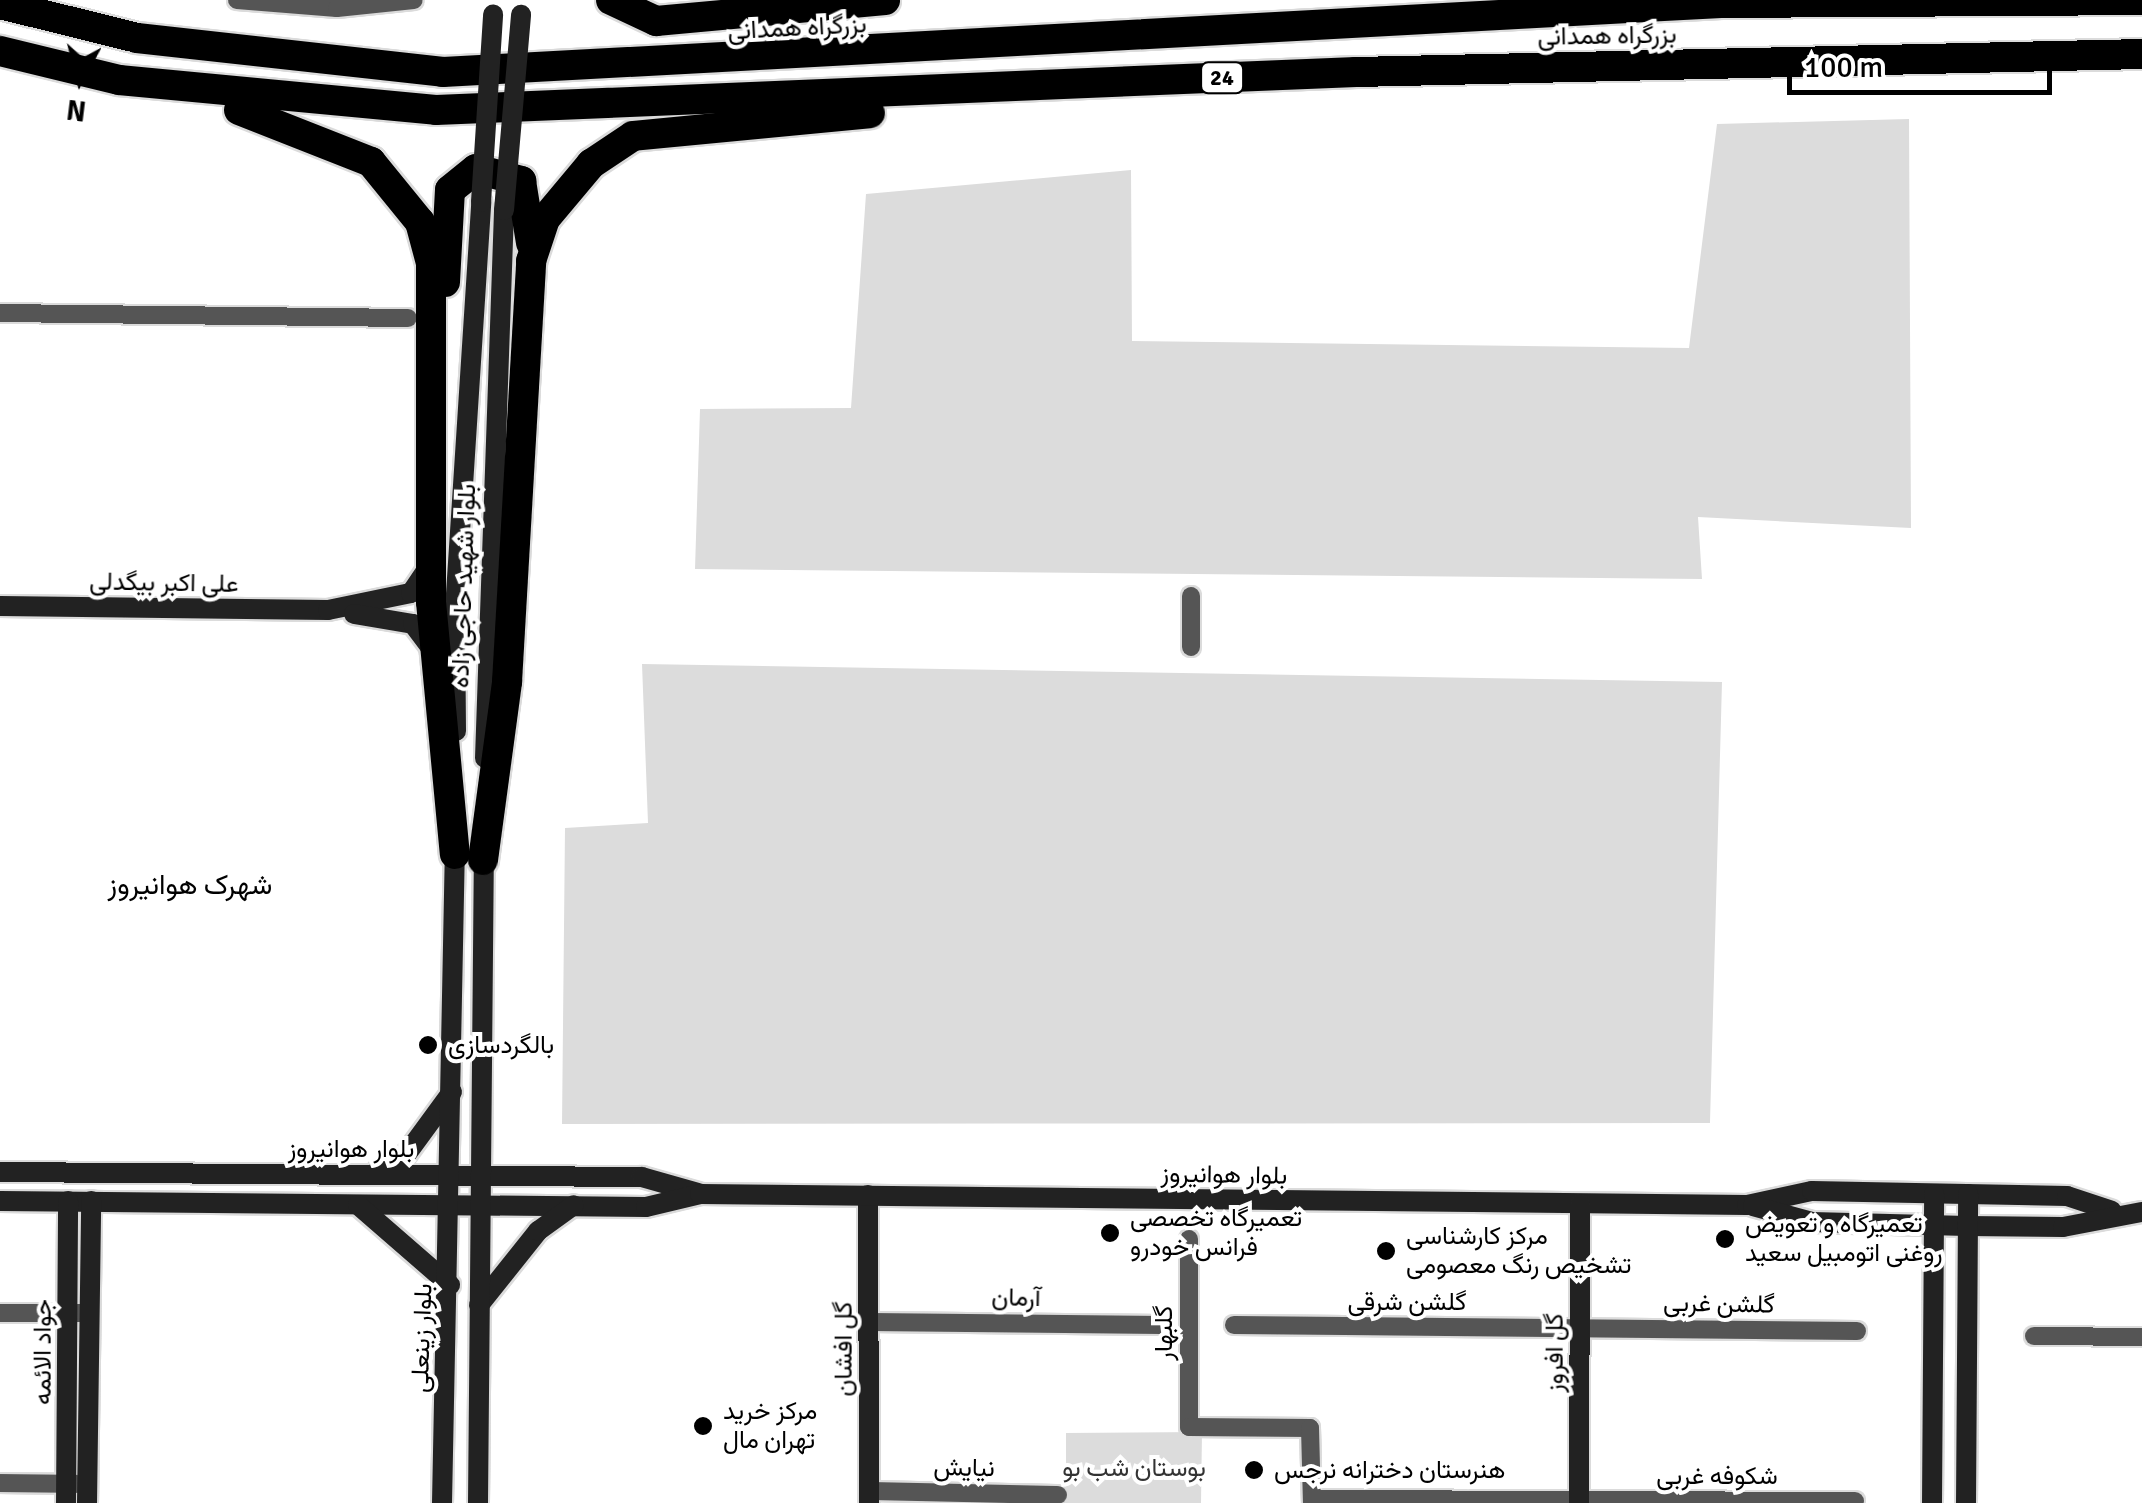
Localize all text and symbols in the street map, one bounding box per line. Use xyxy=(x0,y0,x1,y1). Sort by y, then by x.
street label: بزرگراه همدانی xyxy=(727,9,867,47)
street label: بزرگراه همدانی xyxy=(1537,20,1677,52)
north arrow xyxy=(30,30,130,130)
scale bar xyxy=(1792,30,2057,92)
text: 100 m xyxy=(1804,49,1883,86)
road number: 24 xyxy=(1200,61,1244,95)
text: N xyxy=(65,92,88,128)
street label: بلوار شهید حاجی زاده xyxy=(445,483,483,689)
street label: علی اکبر بیگدلی xyxy=(89,567,239,599)
district label: شهرک هوانیروز xyxy=(108,868,272,902)
place label: بالگردسازی xyxy=(448,1030,554,1060)
marker: بالگردسازی xyxy=(417,1034,439,1056)
street label: بلوار هوانیروز xyxy=(288,1134,414,1164)
street label: بلوار هوانیروز xyxy=(1160,1159,1288,1191)
place label: تعمیرگاه تخصصی فرانس خودرو xyxy=(1130,1204,1302,1263)
place label: تعمیرگاه و تعویض روغنی اتومبیل سعید xyxy=(1745,1210,1943,1269)
marker: تعمیرگاه تخصصی فرانس خودرو xyxy=(1099,1222,1121,1244)
place label: مرکز کارشناسی تشخیص رنگ معصومی xyxy=(1406,1222,1631,1281)
marker: تعمیرگاه و تعویض روغنی اتومبیل سعید xyxy=(1714,1228,1736,1250)
marker: مرکز کارشناسی تشخیص رنگ معصومی xyxy=(1375,1240,1397,1262)
street label: بلوار زینعلی xyxy=(405,1283,439,1393)
street label: آرمان xyxy=(991,1283,1041,1313)
street label: گلشن شرقی xyxy=(1348,1287,1466,1317)
street label: گلشن غربی xyxy=(1663,1288,1775,1320)
street label: جواد الائمه xyxy=(28,1299,58,1405)
street label: گل افشان xyxy=(829,1301,859,1397)
street label: گلبهار xyxy=(1149,1305,1179,1361)
street label: گل افروز xyxy=(1540,1313,1570,1393)
place label: مرکز خرید تهران مال xyxy=(723,1397,817,1456)
marker: مرکز خرید تهران مال xyxy=(692,1415,714,1437)
street label: نیایش xyxy=(933,1452,995,1484)
park label: بوستان شب بو xyxy=(1062,1453,1206,1483)
place label: هنرستان دخترانه نرجس xyxy=(1274,1455,1505,1485)
marker: هنرستان دخترانه نرجس xyxy=(1243,1459,1265,1481)
street label: شکوفه غربی xyxy=(1656,1461,1778,1491)

